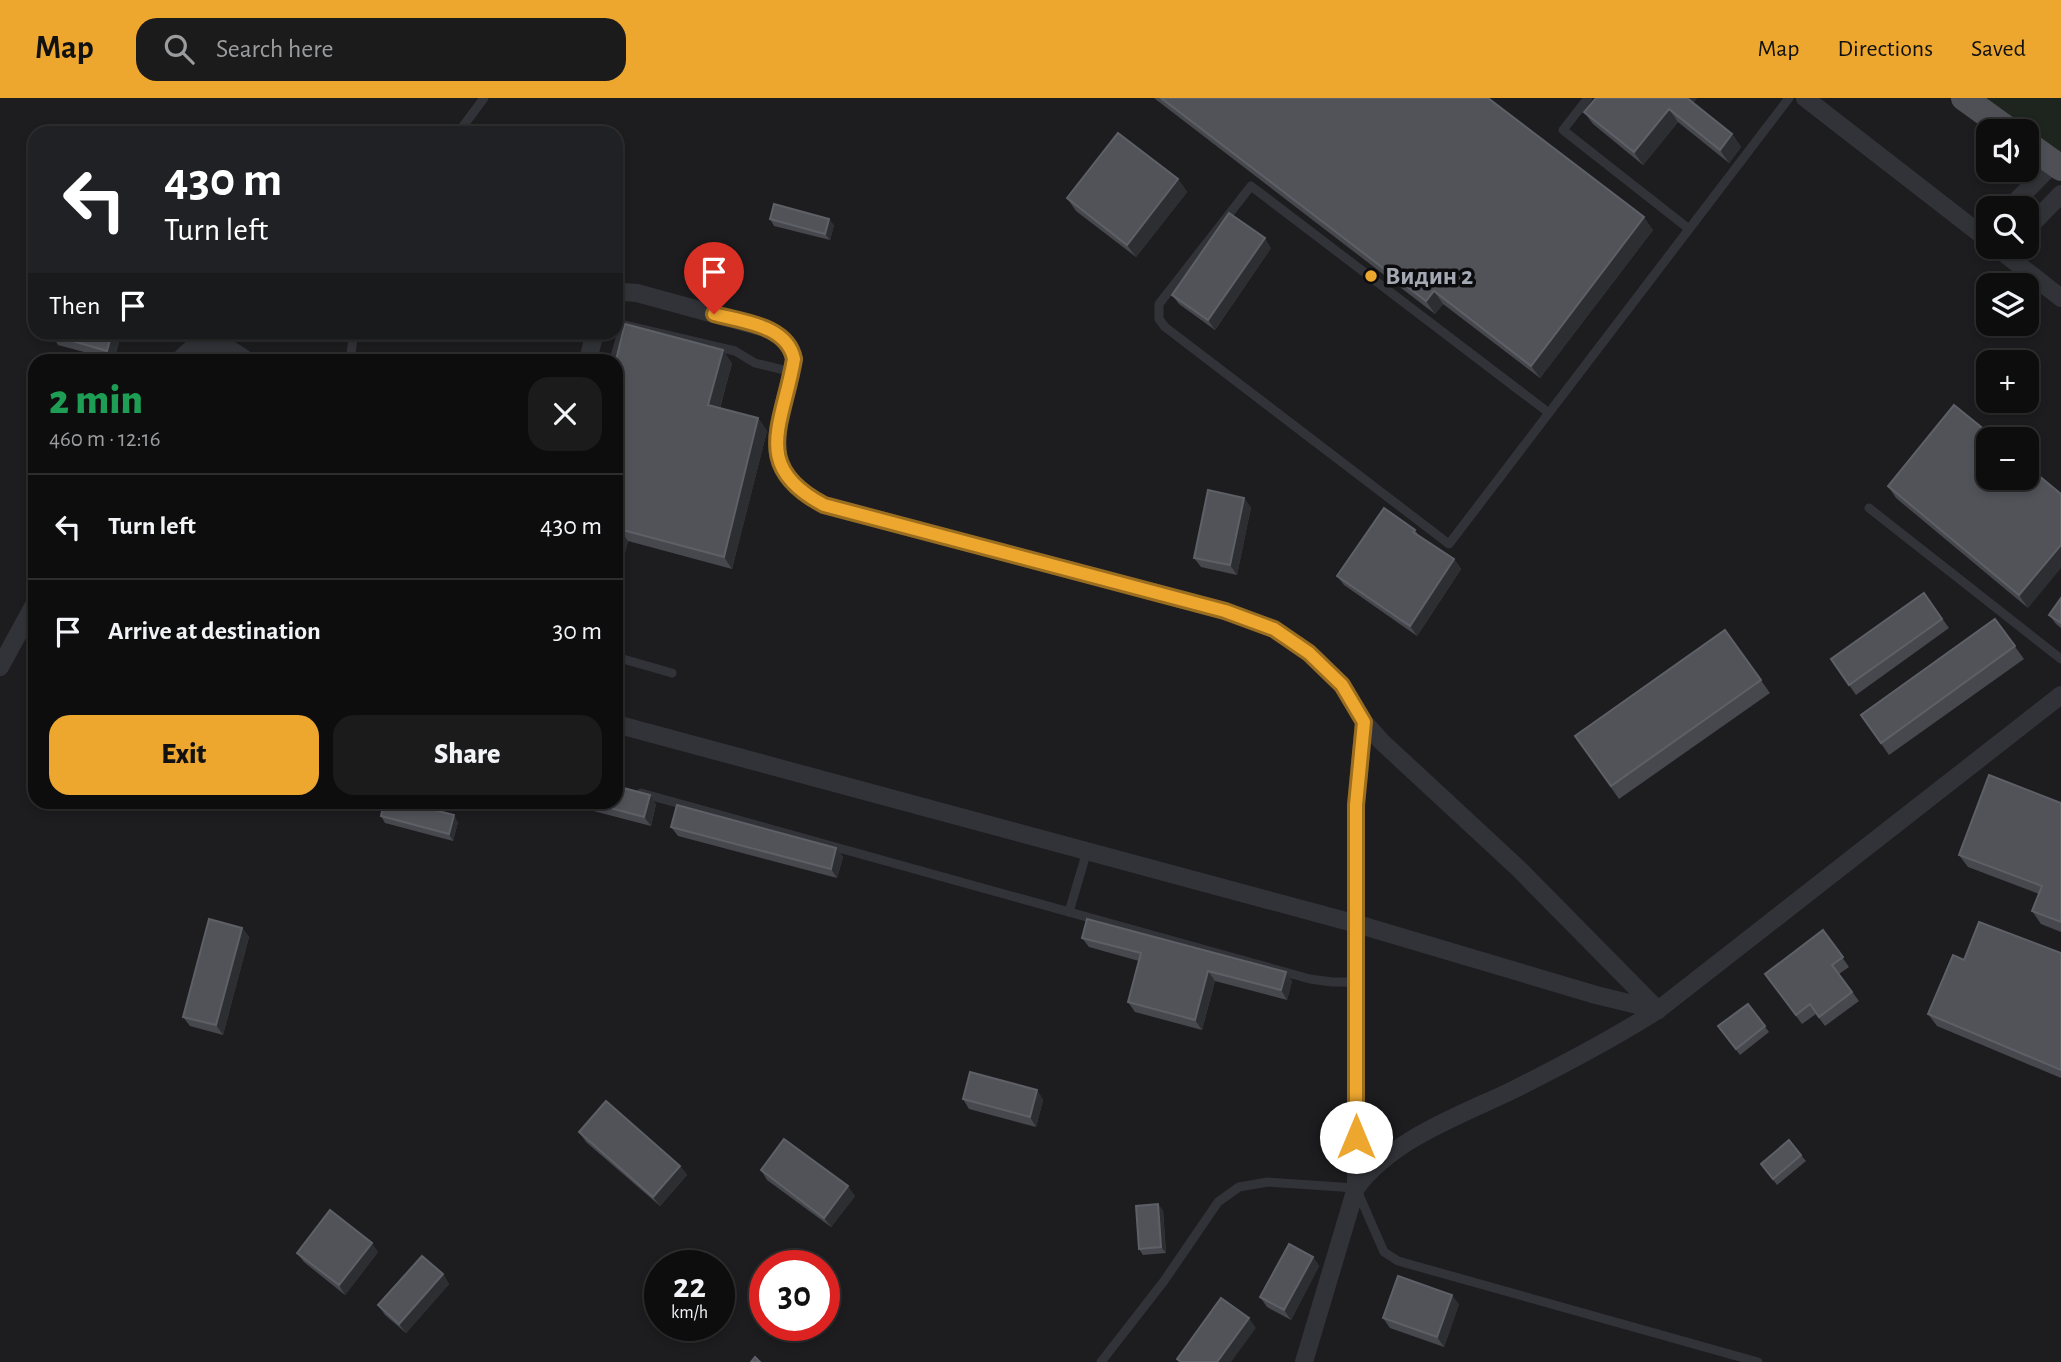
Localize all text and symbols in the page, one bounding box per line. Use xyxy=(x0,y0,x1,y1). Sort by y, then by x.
search box xyxy=(136,18,626,81)
icon: search xyxy=(160,30,198,68)
text: Map xyxy=(35,32,94,65)
text: Search here xyxy=(216,36,334,62)
text: Map xyxy=(1757,37,1799,61)
text: Directions xyxy=(1837,37,1933,61)
text: Saved xyxy=(1971,37,2026,61)
map controls xyxy=(1976,119,2039,490)
button: sound xyxy=(1976,119,2039,182)
icon: left xyxy=(49,154,140,245)
text: 430 m xyxy=(164,156,282,205)
button: search xyxy=(1976,196,2039,259)
text: Turn left xyxy=(164,214,268,246)
pin xyxy=(684,242,744,314)
icon: arrive xyxy=(695,253,733,291)
place label: Видин 2 xyxy=(1385,263,1473,289)
marker: Видин 2 xyxy=(1363,268,1379,284)
button: layers xyxy=(1976,273,2039,336)
icon: arrive xyxy=(114,287,152,325)
text: Then xyxy=(49,293,100,319)
button: + xyxy=(1976,350,2039,413)
button: close xyxy=(528,377,602,451)
text: 2 min xyxy=(49,379,143,421)
button: − xyxy=(1976,427,2039,490)
text: 460 m · 12:16 xyxy=(49,428,160,451)
icon: left xyxy=(49,508,87,546)
text: Turn left xyxy=(108,513,196,539)
text: 430 m xyxy=(540,513,602,539)
icon: arrive xyxy=(49,613,87,651)
text: Arrive at destination xyxy=(108,618,321,644)
text: 30 m xyxy=(552,618,602,644)
button: Exit xyxy=(49,715,319,795)
button: Share xyxy=(333,715,602,795)
position arrow xyxy=(1319,1100,1393,1174)
speed limit sign: 30 xyxy=(749,1250,840,1341)
text: 22 xyxy=(673,1269,706,1304)
text: km/h xyxy=(671,1304,708,1322)

